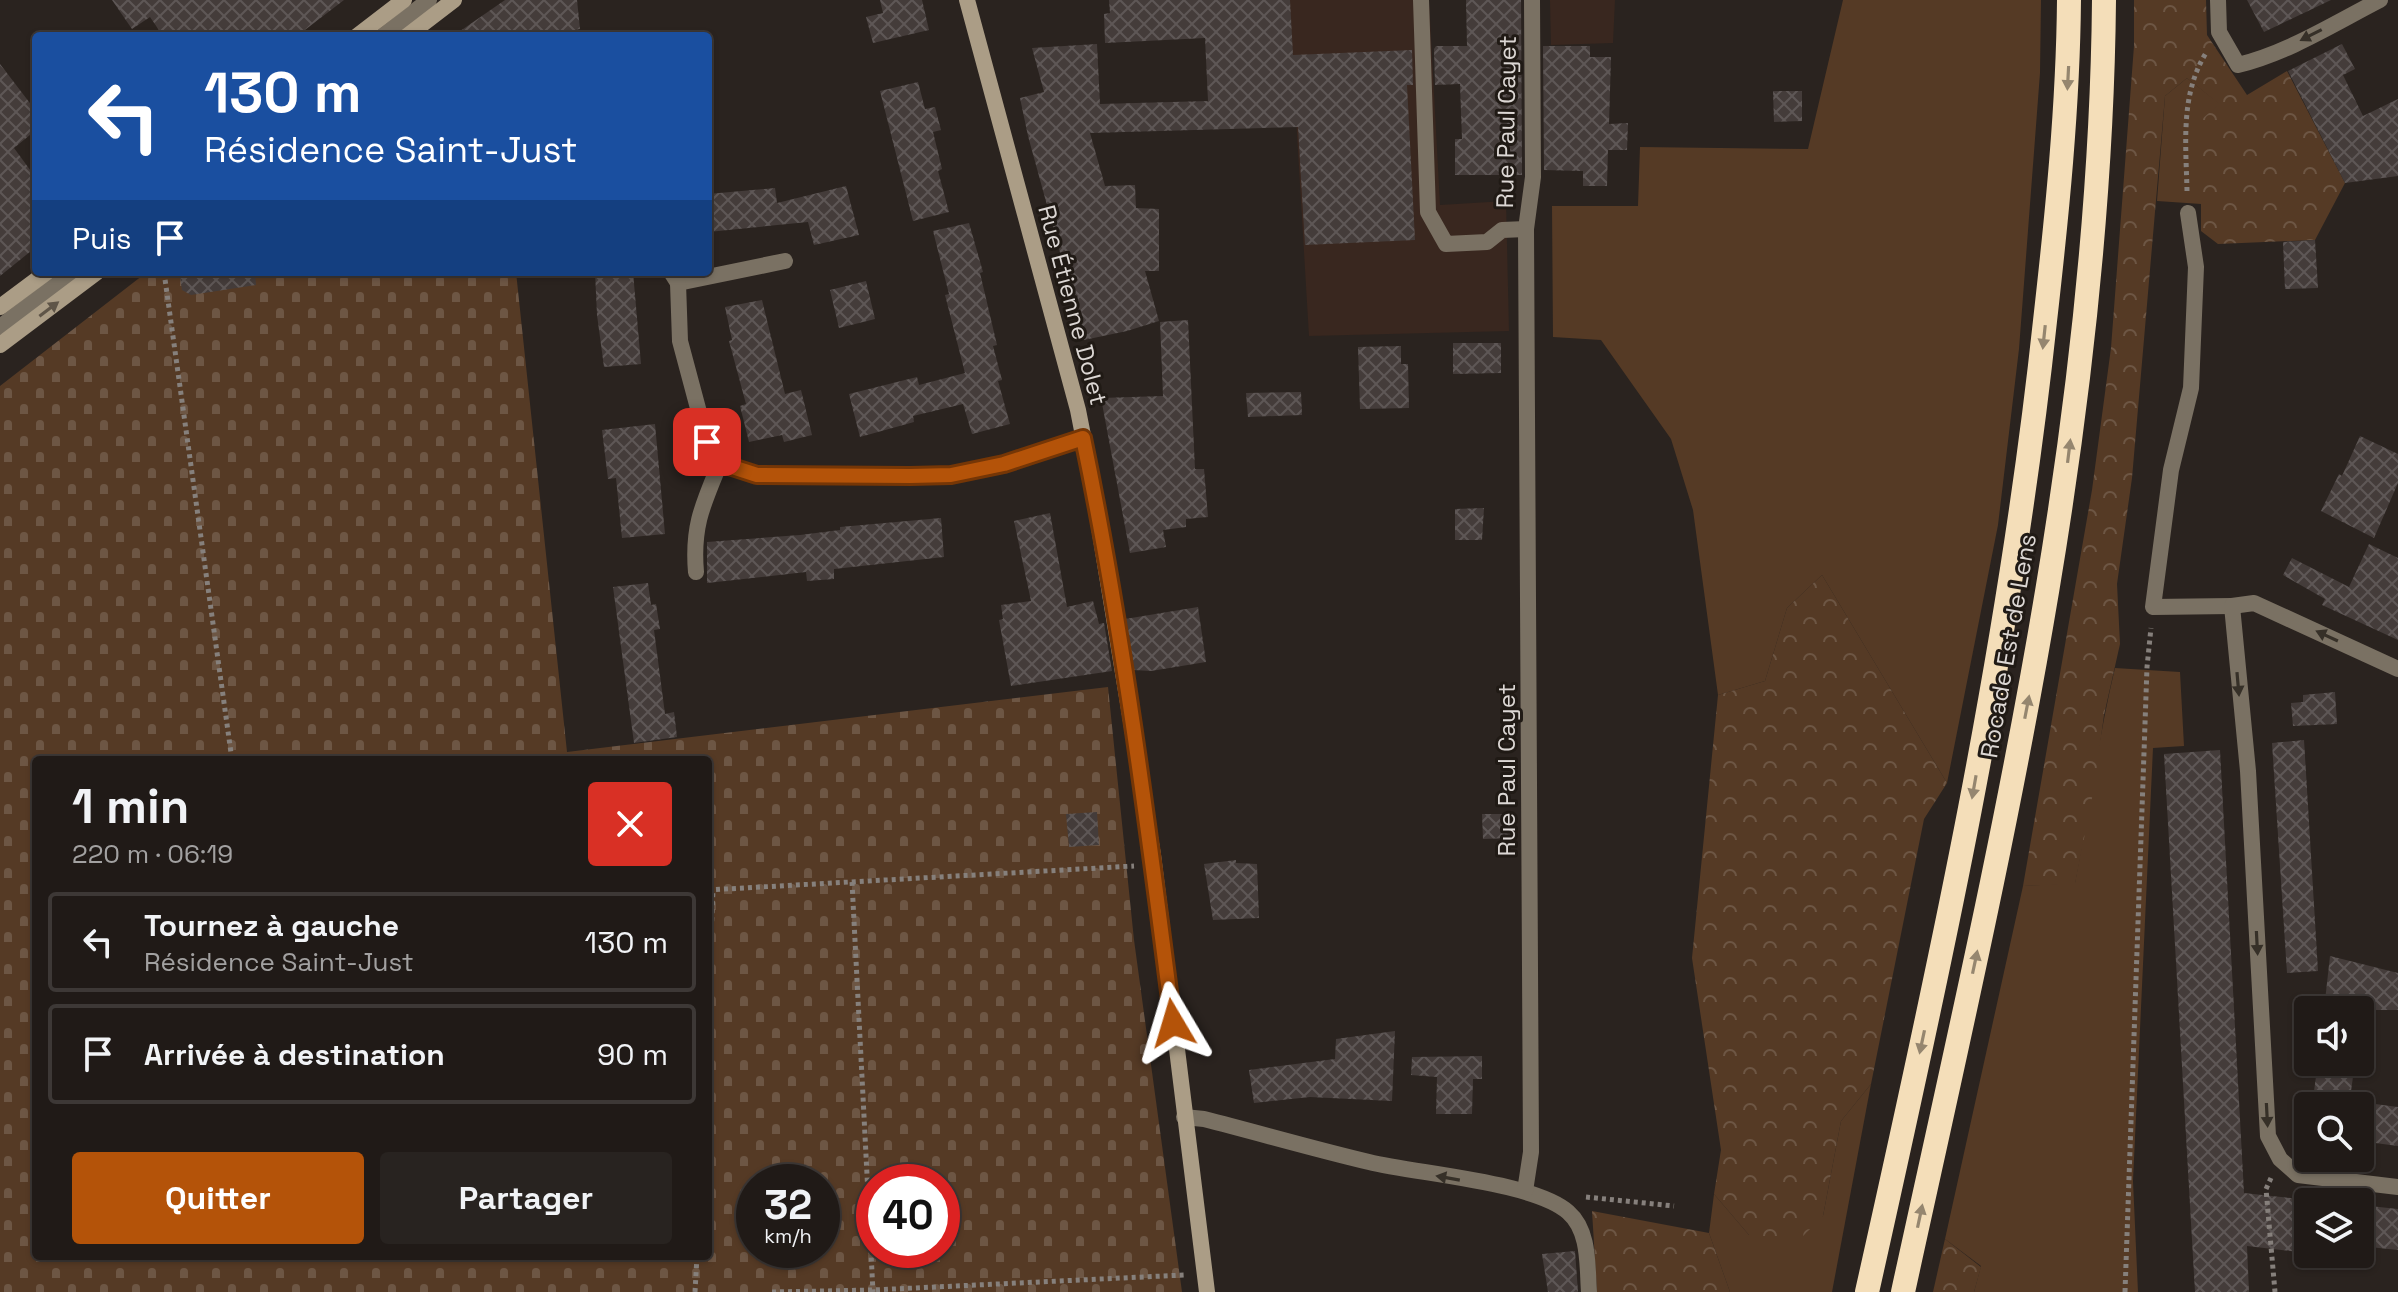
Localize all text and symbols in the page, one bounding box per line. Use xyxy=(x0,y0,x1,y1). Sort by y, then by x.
one-way arrow xyxy=(2299,28,2322,42)
street label: Rue Paul Cayet xyxy=(1489,35,1523,209)
text: 130 m xyxy=(204,57,362,128)
icon: left xyxy=(72,64,176,168)
one-way arrow xyxy=(2061,66,2074,91)
text: Résidence Saint-Just xyxy=(204,127,578,173)
street label: Rue Étienne Dolet xyxy=(1031,201,1115,409)
icon: arrive xyxy=(148,216,192,260)
text: Puis xyxy=(72,219,132,258)
one-way arrow xyxy=(38,301,59,317)
one-way arrow xyxy=(2037,325,2050,350)
pin xyxy=(673,408,741,476)
icon: arrive xyxy=(685,420,729,464)
one-way arrow xyxy=(2063,438,2076,463)
street label: Rocade Est de Lens xyxy=(1973,531,2043,761)
one-way arrow xyxy=(2316,629,2339,643)
one-way arrow xyxy=(2232,672,2245,697)
street label: Rue Paul Cayet xyxy=(1491,684,1522,856)
one-way arrow xyxy=(2021,694,2033,719)
one-way arrow xyxy=(1968,775,1980,800)
text: 1 min xyxy=(72,776,189,837)
button: close xyxy=(588,782,672,866)
text: 220 m · 06:19 xyxy=(72,837,233,871)
text: Tournez à gauche xyxy=(144,906,399,945)
icon: left xyxy=(76,920,120,964)
text: 130 m xyxy=(585,923,668,962)
one-way arrow xyxy=(2250,931,2263,956)
text: Résidence Saint-Just xyxy=(144,945,414,979)
one-way arrow xyxy=(1969,949,1982,974)
position arrow xyxy=(1131,981,1215,1065)
map controls xyxy=(2294,996,2374,1268)
button: sound xyxy=(2294,996,2374,1076)
one-way arrow xyxy=(1915,1030,1928,1055)
icon: arrive xyxy=(76,1032,120,1076)
text: Arrivée à destination xyxy=(144,1035,445,1074)
text: 90 m xyxy=(597,1035,668,1074)
button: search xyxy=(2294,1092,2374,1172)
one-way arrow xyxy=(2261,1103,2274,1128)
button: Quitter xyxy=(72,1152,364,1244)
button: Partager xyxy=(380,1152,672,1244)
speed limit sign: 40 xyxy=(856,1164,960,1268)
one-way arrow xyxy=(1436,1171,1461,1183)
text: 32 xyxy=(764,1180,812,1231)
button: layers xyxy=(2294,1188,2374,1268)
one-way arrow xyxy=(1914,1203,1927,1228)
text: km/h xyxy=(764,1223,812,1249)

